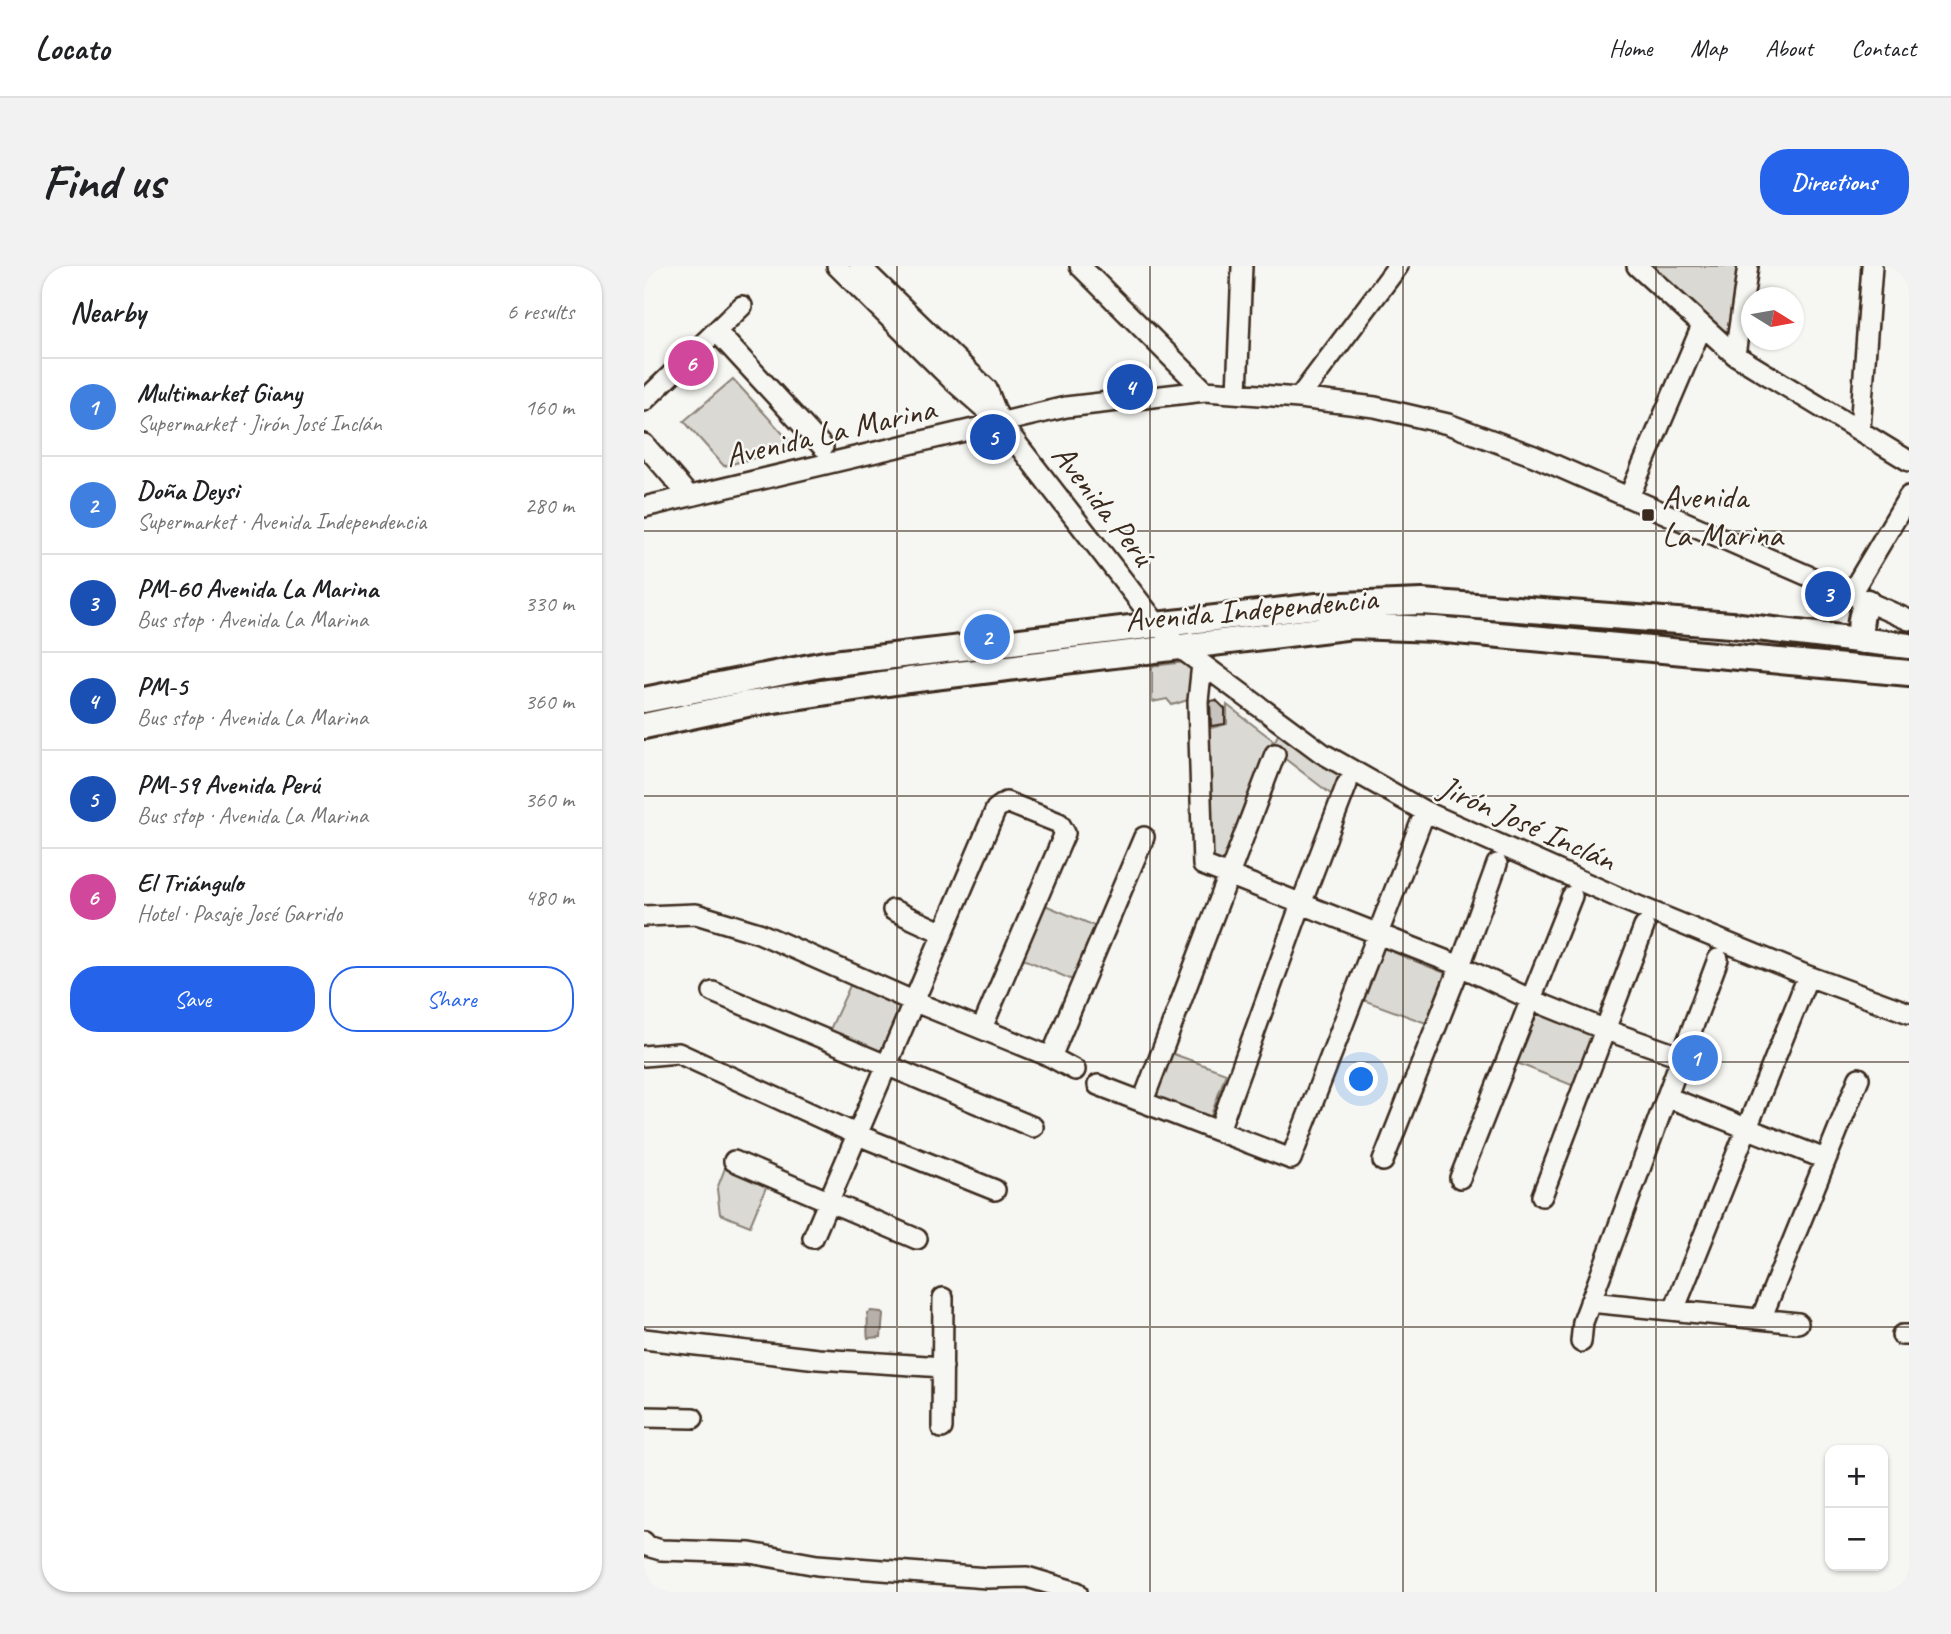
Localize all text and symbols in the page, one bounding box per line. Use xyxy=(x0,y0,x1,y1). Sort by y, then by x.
text: Locato xyxy=(35,27,109,69)
text: Home xyxy=(1609,33,1652,63)
text: Map xyxy=(1690,33,1727,63)
text: About xyxy=(1765,33,1813,63)
text: Contact xyxy=(1851,33,1916,63)
button: Directions xyxy=(1760,149,1909,215)
text: Find us xyxy=(42,151,164,213)
north arrow xyxy=(1741,287,1804,350)
text: Nearby xyxy=(70,293,146,331)
text: 6 results xyxy=(507,297,574,326)
pin: 6 xyxy=(668,337,714,389)
pin: 4 xyxy=(1107,361,1153,413)
text: Multimarket Giany xyxy=(137,376,302,409)
street label: Avenida La Marina xyxy=(721,387,942,477)
text: 1 xyxy=(88,393,98,422)
text: 160 m xyxy=(525,393,574,422)
text: Supermarket · Jirón José Inclán xyxy=(137,409,382,438)
pin: 5 xyxy=(970,411,1016,463)
street label: Avenida Perú xyxy=(1043,435,1166,576)
text: Doña Deysi xyxy=(137,474,239,507)
place label: Avenida La Marina xyxy=(1662,476,1785,556)
text: 2 xyxy=(88,491,98,520)
text: 280 m xyxy=(525,491,574,520)
text: Supermarket · Avenida Independencia xyxy=(137,507,426,536)
marker: Avenida La Marina xyxy=(1640,507,1656,523)
pin: 3 xyxy=(1805,568,1851,620)
text: PM-60 Avenida La Marina xyxy=(137,572,378,605)
street label: Avenida Independencia xyxy=(1123,577,1381,641)
text: 3 xyxy=(88,589,98,618)
text: 330 m xyxy=(525,589,574,618)
text: Bus stop · Avenida La Marina xyxy=(137,605,368,634)
pin: 2 xyxy=(964,611,1010,663)
text: PM-5 xyxy=(137,670,187,703)
text: 4 xyxy=(88,687,98,716)
text: 360 m xyxy=(525,687,574,716)
text: Bus stop · Avenida La Marina xyxy=(137,703,368,732)
street label: Jirón José Inclán xyxy=(1431,765,1623,881)
text: PM-59 Avenida Perú xyxy=(137,768,319,801)
text: 5 xyxy=(88,785,98,814)
text: 360 m xyxy=(525,785,574,814)
text: Bus stop · Avenida La Marina xyxy=(137,801,368,830)
text: El Triángulo xyxy=(137,866,243,899)
text: 6 xyxy=(88,883,98,912)
text: 480 m xyxy=(525,883,574,912)
text: Hotel · Pasaje José Garrido xyxy=(137,899,342,928)
button: Save xyxy=(70,966,315,1032)
button: Share xyxy=(329,966,574,1032)
pin: 1 xyxy=(1672,1032,1718,1084)
your location xyxy=(1344,1062,1378,1096)
map controls xyxy=(1825,1445,1888,1571)
button: + xyxy=(1825,1445,1888,1508)
button: − xyxy=(1825,1508,1888,1571)

